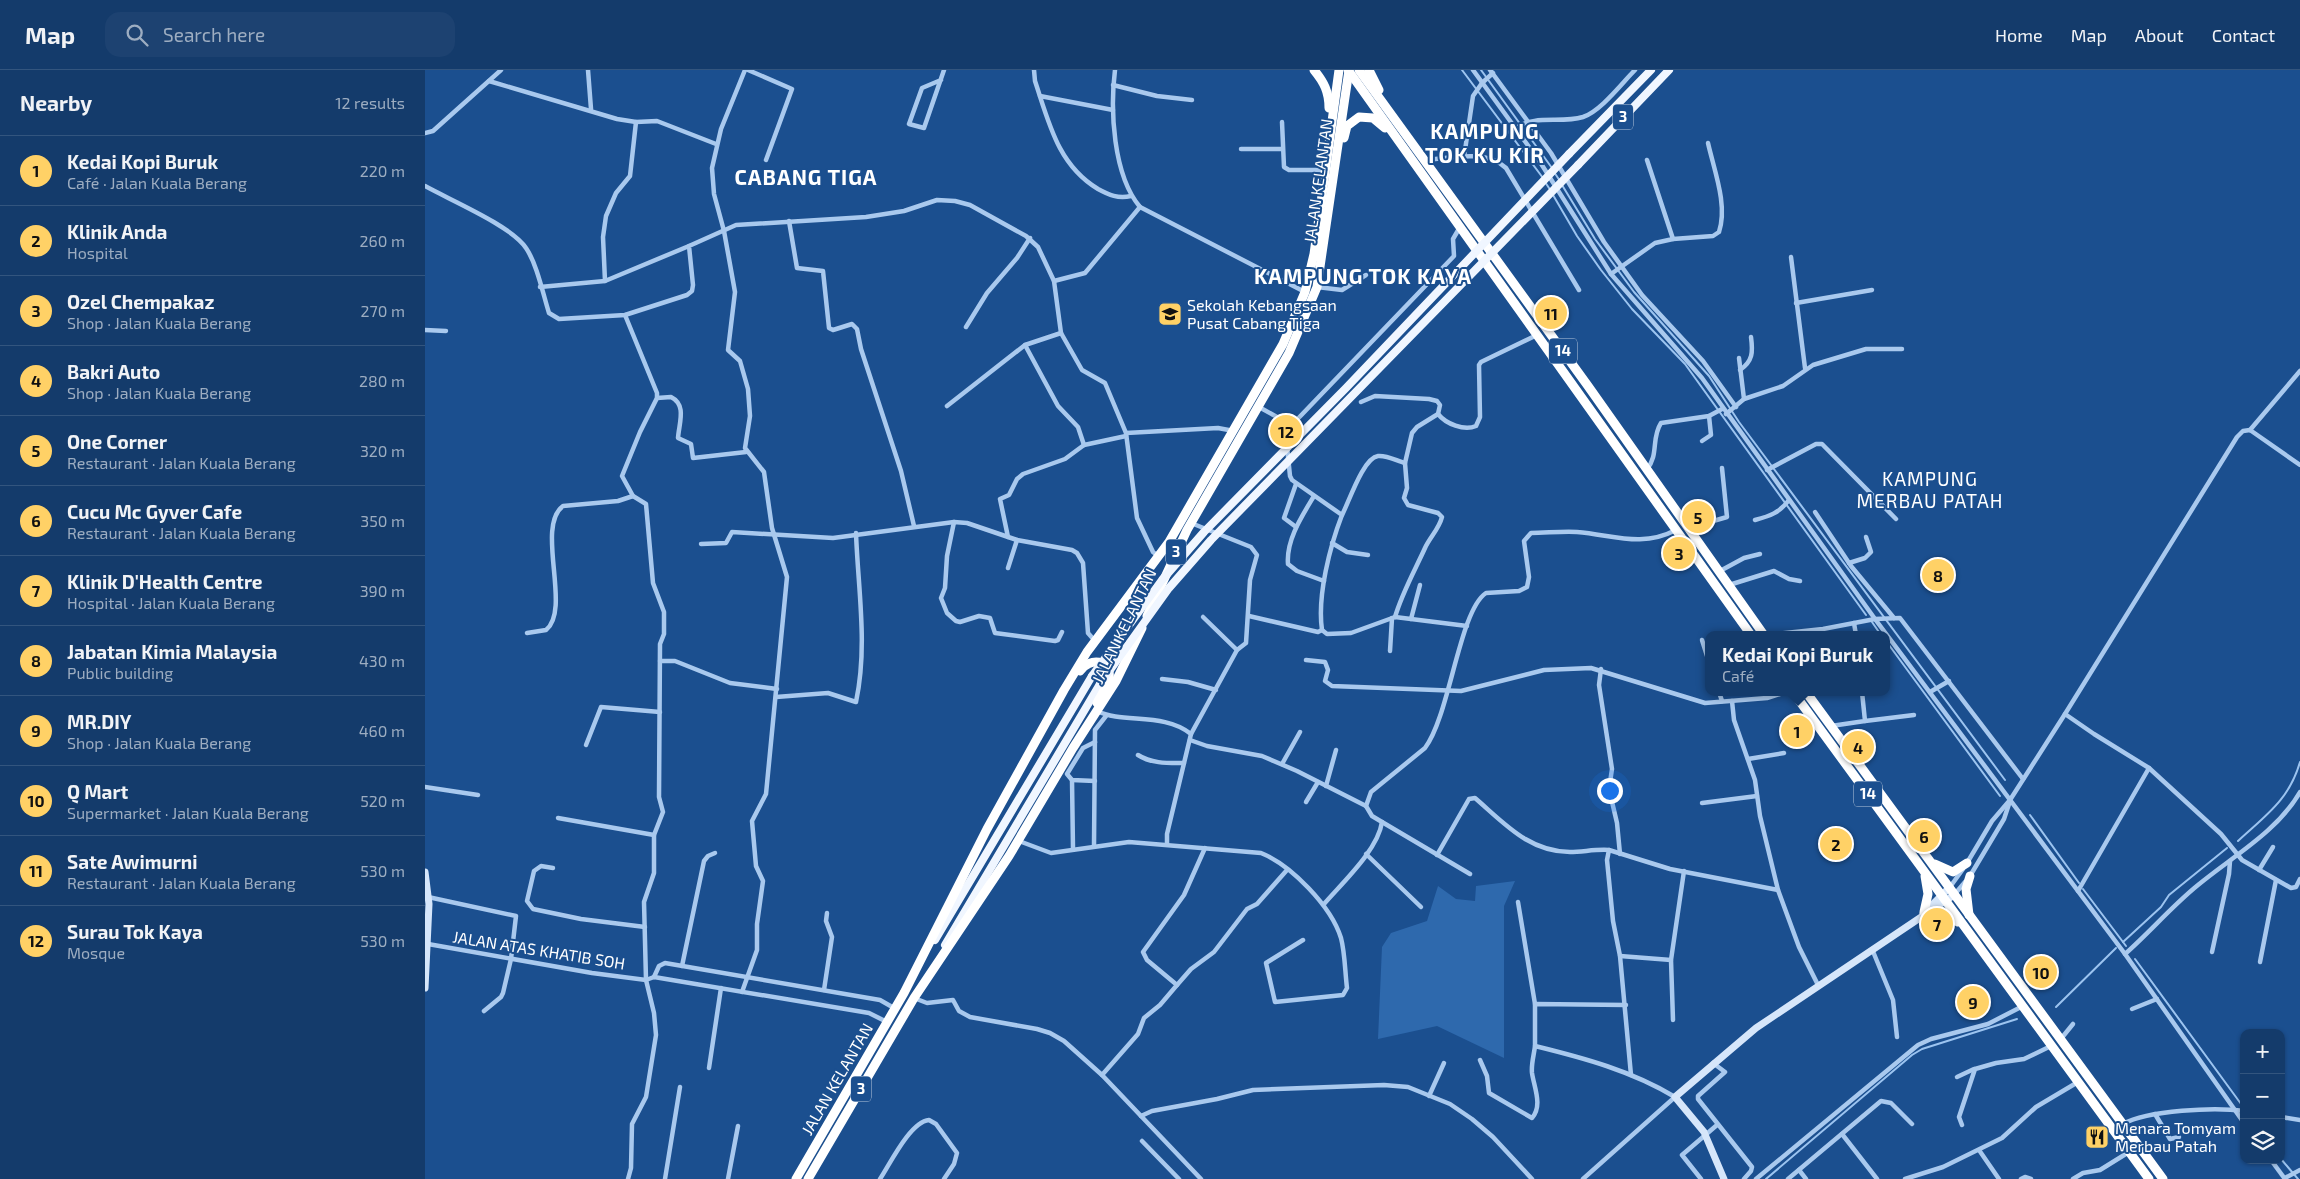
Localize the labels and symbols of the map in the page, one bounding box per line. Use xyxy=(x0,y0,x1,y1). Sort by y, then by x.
road number: 3 xyxy=(1613,104,1633,130)
street label: JALAN KELANTAN xyxy=(1299,117,1336,245)
district label: KAMPUNG TOK KU KIR xyxy=(1425,118,1545,167)
district label: CABANG TIGA xyxy=(734,164,878,189)
district label: KAMPUNG TOK KAYA xyxy=(1254,263,1472,288)
pin: 11 xyxy=(1535,294,1567,332)
place label: Sekolah Kebangsaan Pusat Cabang Tiga xyxy=(1187,295,1337,332)
school or university icon: Sekolah Kebangsaan Pusat Cabang Tiga xyxy=(1157,301,1183,327)
road number: 14 xyxy=(1549,338,1577,364)
pin: 12 xyxy=(1270,412,1302,450)
district label: KAMPUNG MERBAU PATAH xyxy=(1856,467,2004,512)
pin: 5 xyxy=(1682,498,1714,536)
pin: 3 xyxy=(1663,534,1695,572)
road number: 3 xyxy=(1166,540,1186,564)
pin: 8 xyxy=(1922,556,1954,594)
street label: JALAN KELANTAN xyxy=(1087,565,1160,686)
pin: 1 xyxy=(1781,712,1813,750)
pin: 4 xyxy=(1842,728,1874,766)
your location xyxy=(1597,778,1623,804)
road number: 14 xyxy=(1854,782,1882,806)
pin: 6 xyxy=(1908,817,1940,855)
pin: 2 xyxy=(1820,825,1852,863)
pin: 7 xyxy=(1921,905,1953,943)
street label: JALAN ATAS KHATIB SOH xyxy=(451,926,627,973)
pin: 10 xyxy=(2025,953,2057,991)
pin: 9 xyxy=(1957,983,1989,1021)
street label: JALAN KELANTAN xyxy=(797,1020,876,1138)
road number: 3 xyxy=(851,1076,871,1102)
place label: Menara Tomyam Merbau Patah xyxy=(2115,1118,2236,1155)
restaurant icon: Menara Tomyam Merbau Patah xyxy=(2084,1124,2110,1150)

